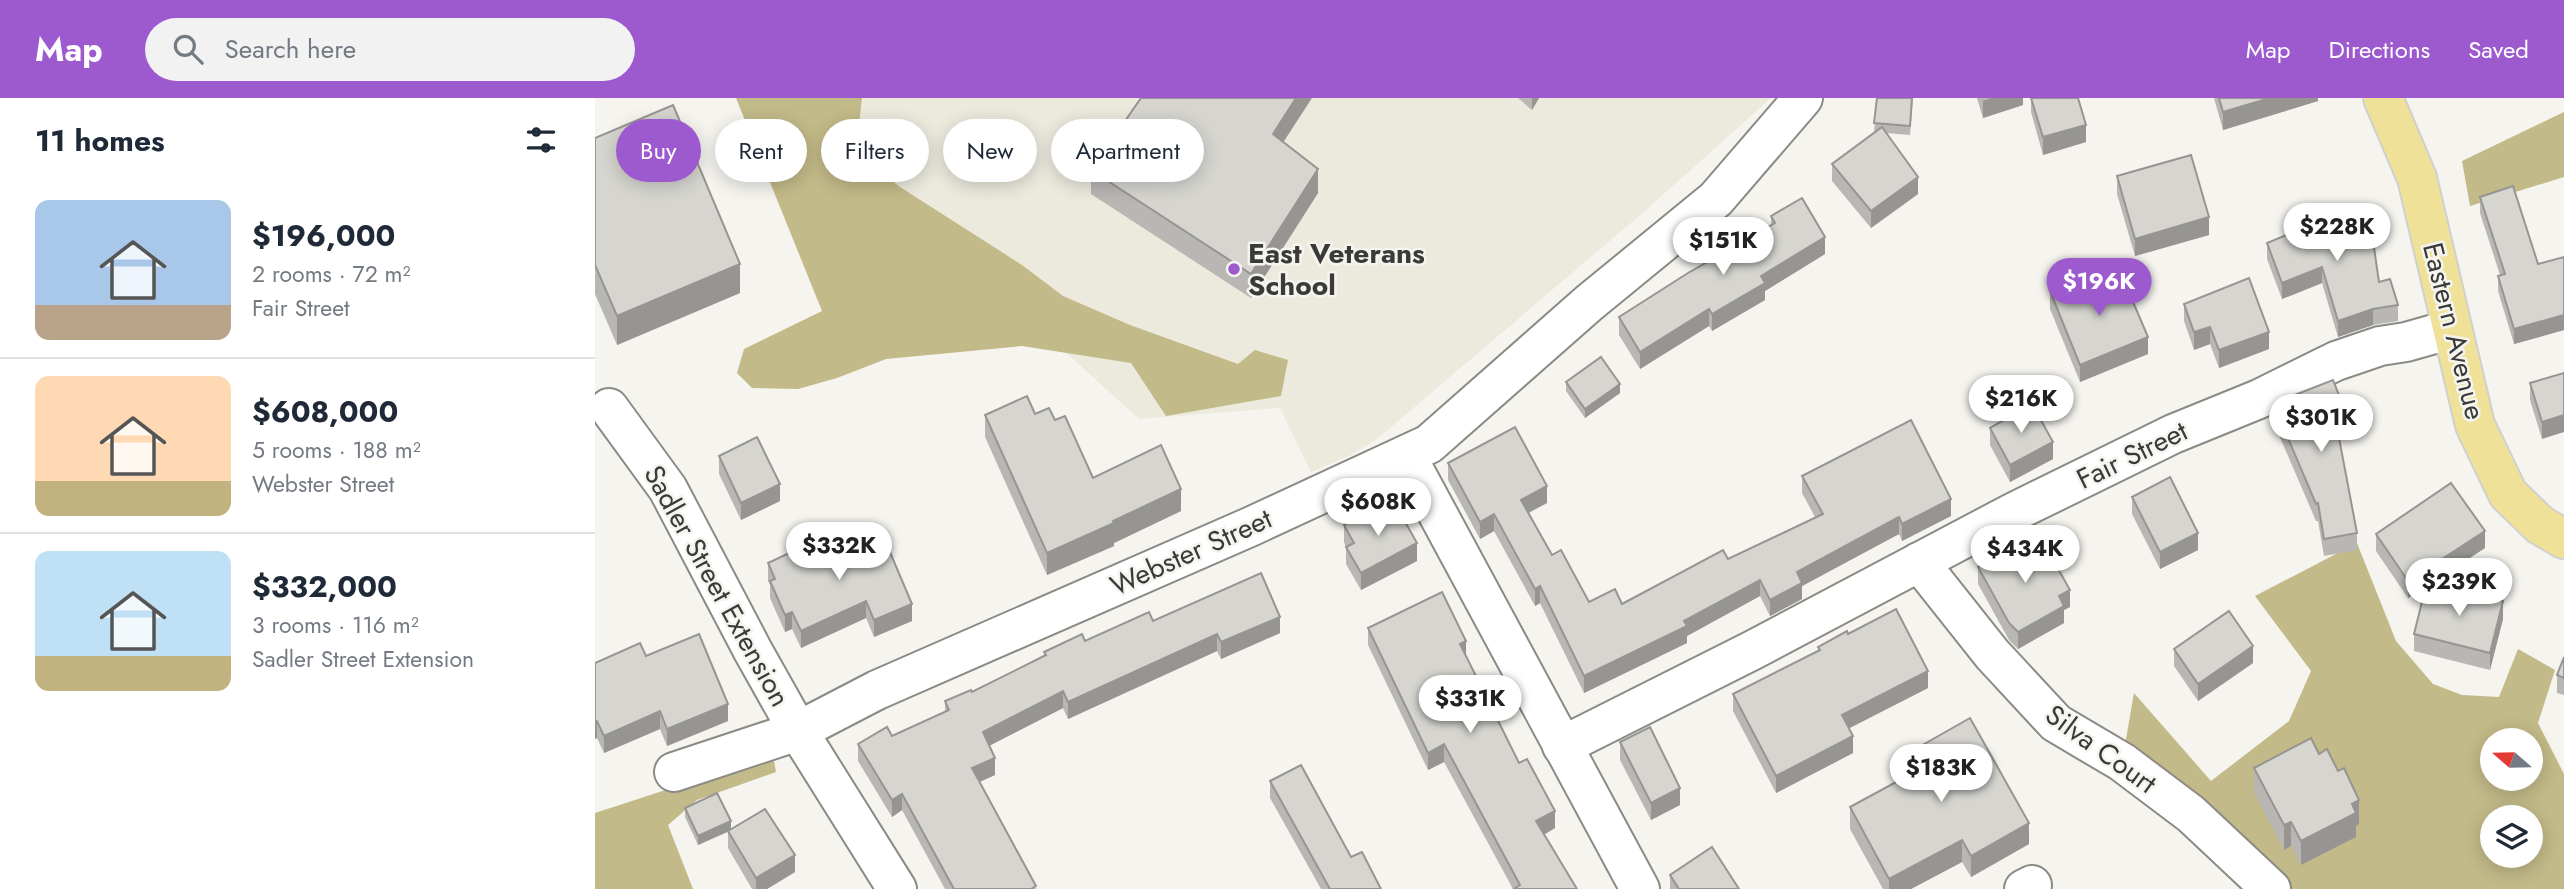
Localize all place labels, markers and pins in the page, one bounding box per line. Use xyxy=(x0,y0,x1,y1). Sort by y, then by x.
pin: $228K xyxy=(2288,204,2386,263)
pin: $151K xyxy=(1674,218,1772,277)
place label: East Veterans School xyxy=(1248,233,1425,306)
pin: $196K xyxy=(2050,258,2148,318)
marker: East Veterans School xyxy=(1226,261,1242,277)
pin: $216K xyxy=(1972,376,2070,435)
pin: $301K xyxy=(2272,394,2370,454)
pin: $608K xyxy=(1329,478,1427,538)
pin: $332K xyxy=(790,522,888,582)
pin: $434K xyxy=(1976,526,2074,585)
pin: $239K xyxy=(2410,559,2508,618)
pin: $331K xyxy=(1421,676,1519,735)
pin: $183K xyxy=(1892,744,1990,804)

